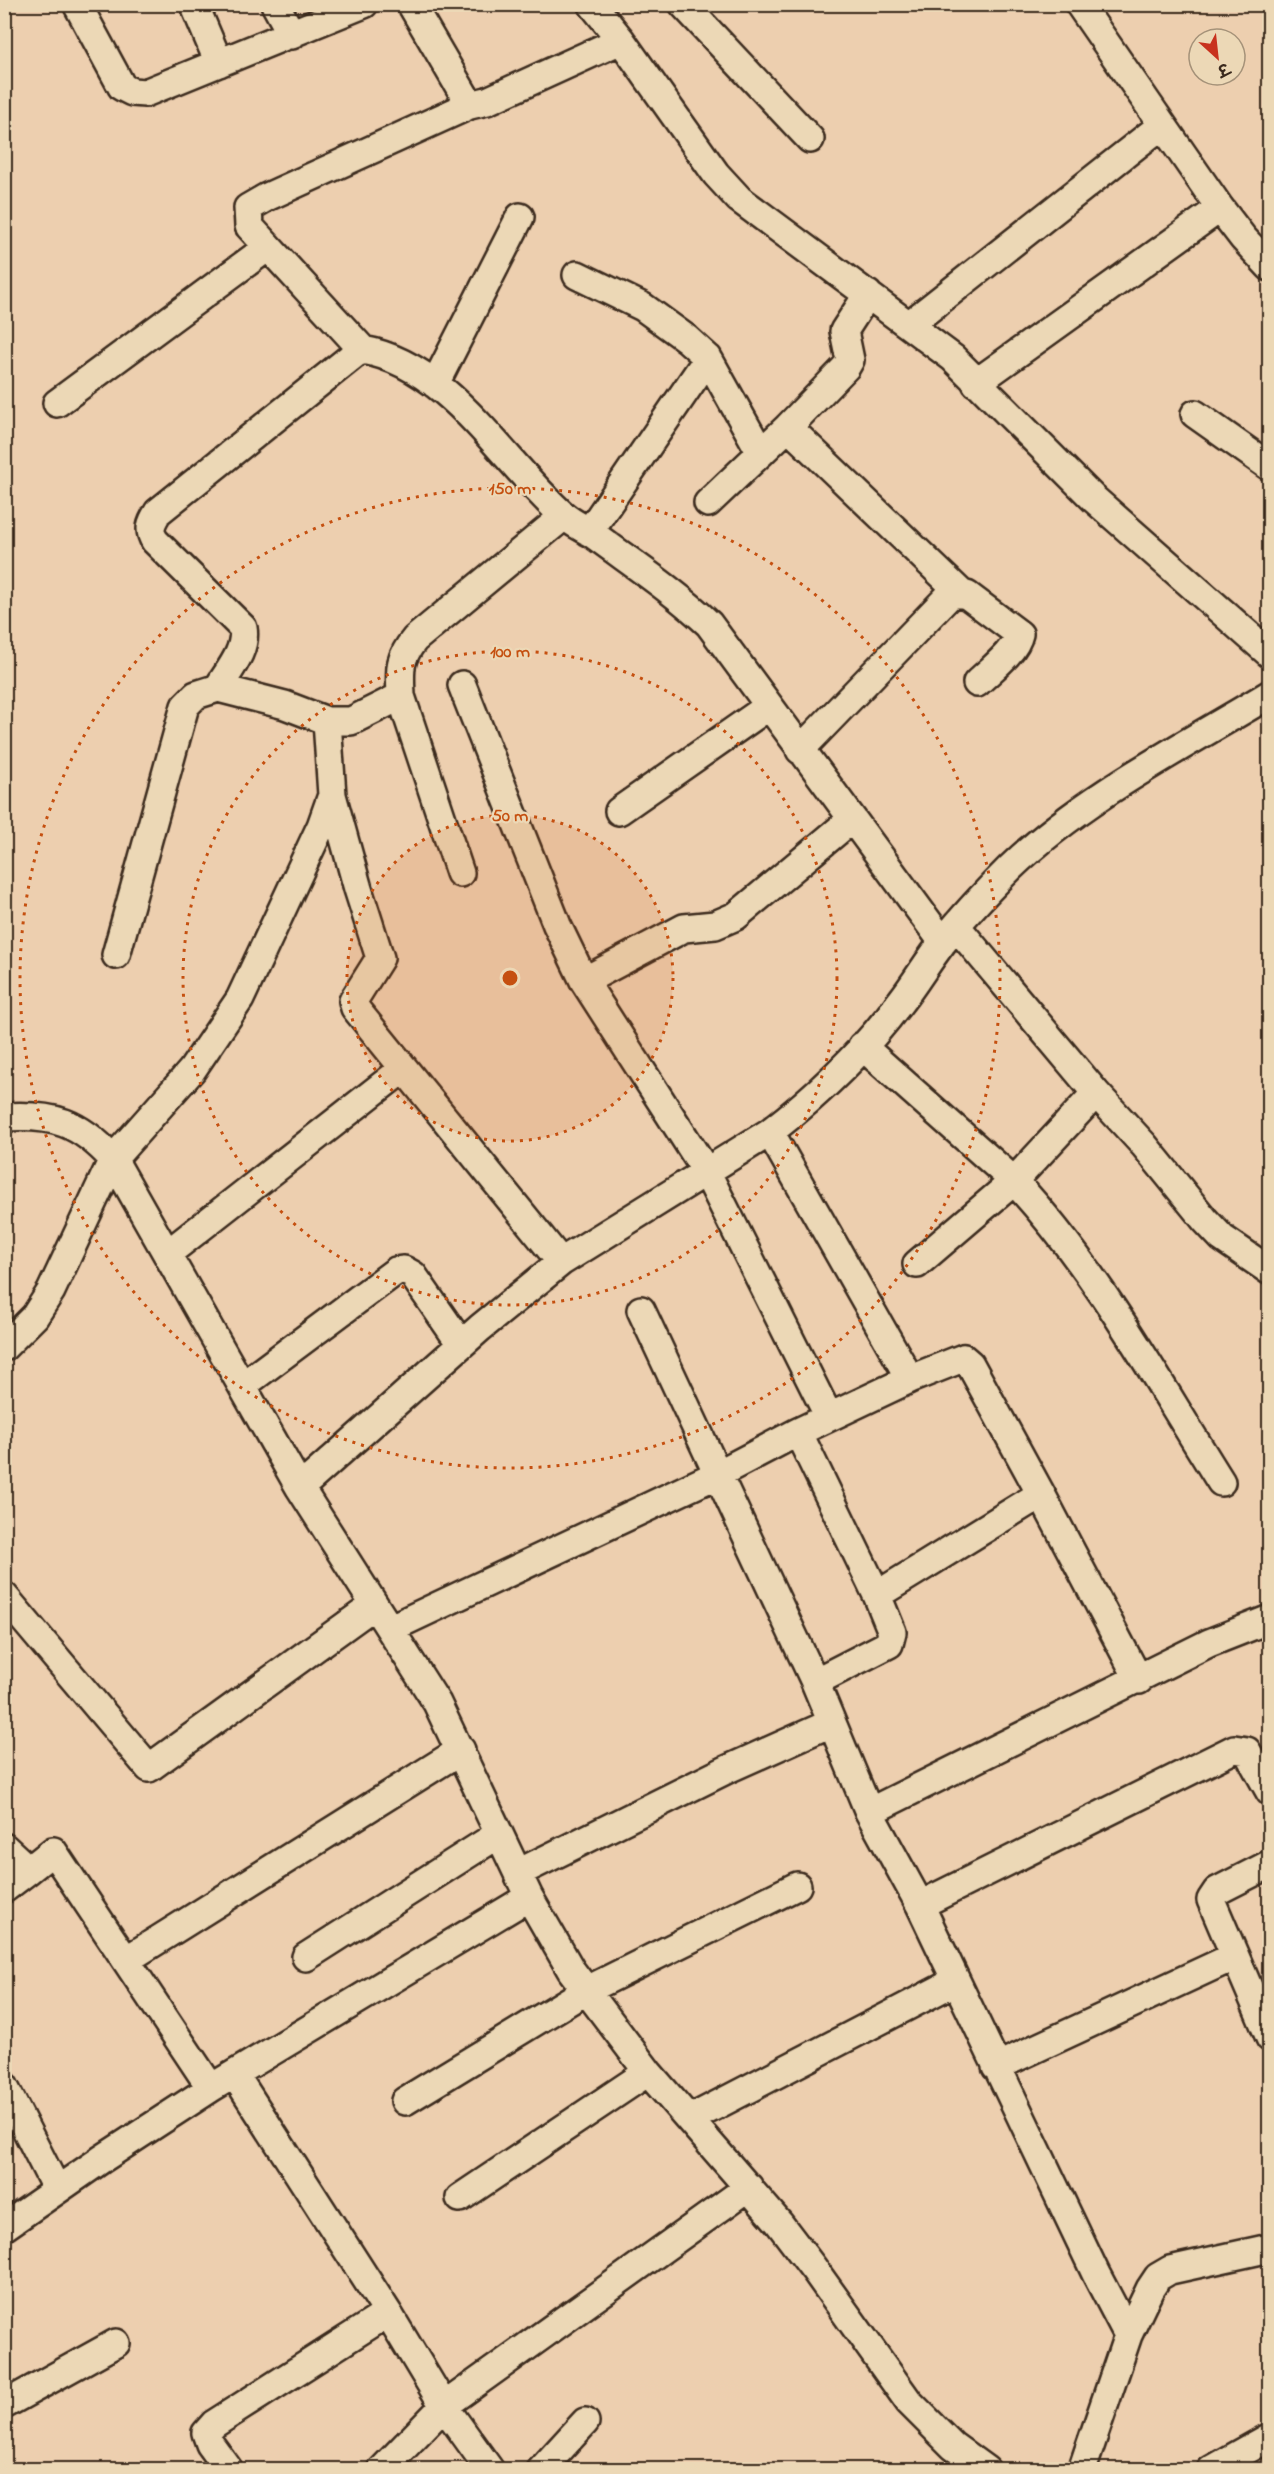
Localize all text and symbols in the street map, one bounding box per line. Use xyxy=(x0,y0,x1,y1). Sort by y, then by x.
north arrow xyxy=(1187,27,1247,87)
text: उ xyxy=(1212,55,1235,82)
text: 150 m xyxy=(489,477,531,503)
text: 100 m xyxy=(490,640,530,666)
text: 50 m xyxy=(492,804,528,830)
centre of rings xyxy=(500,968,520,988)

